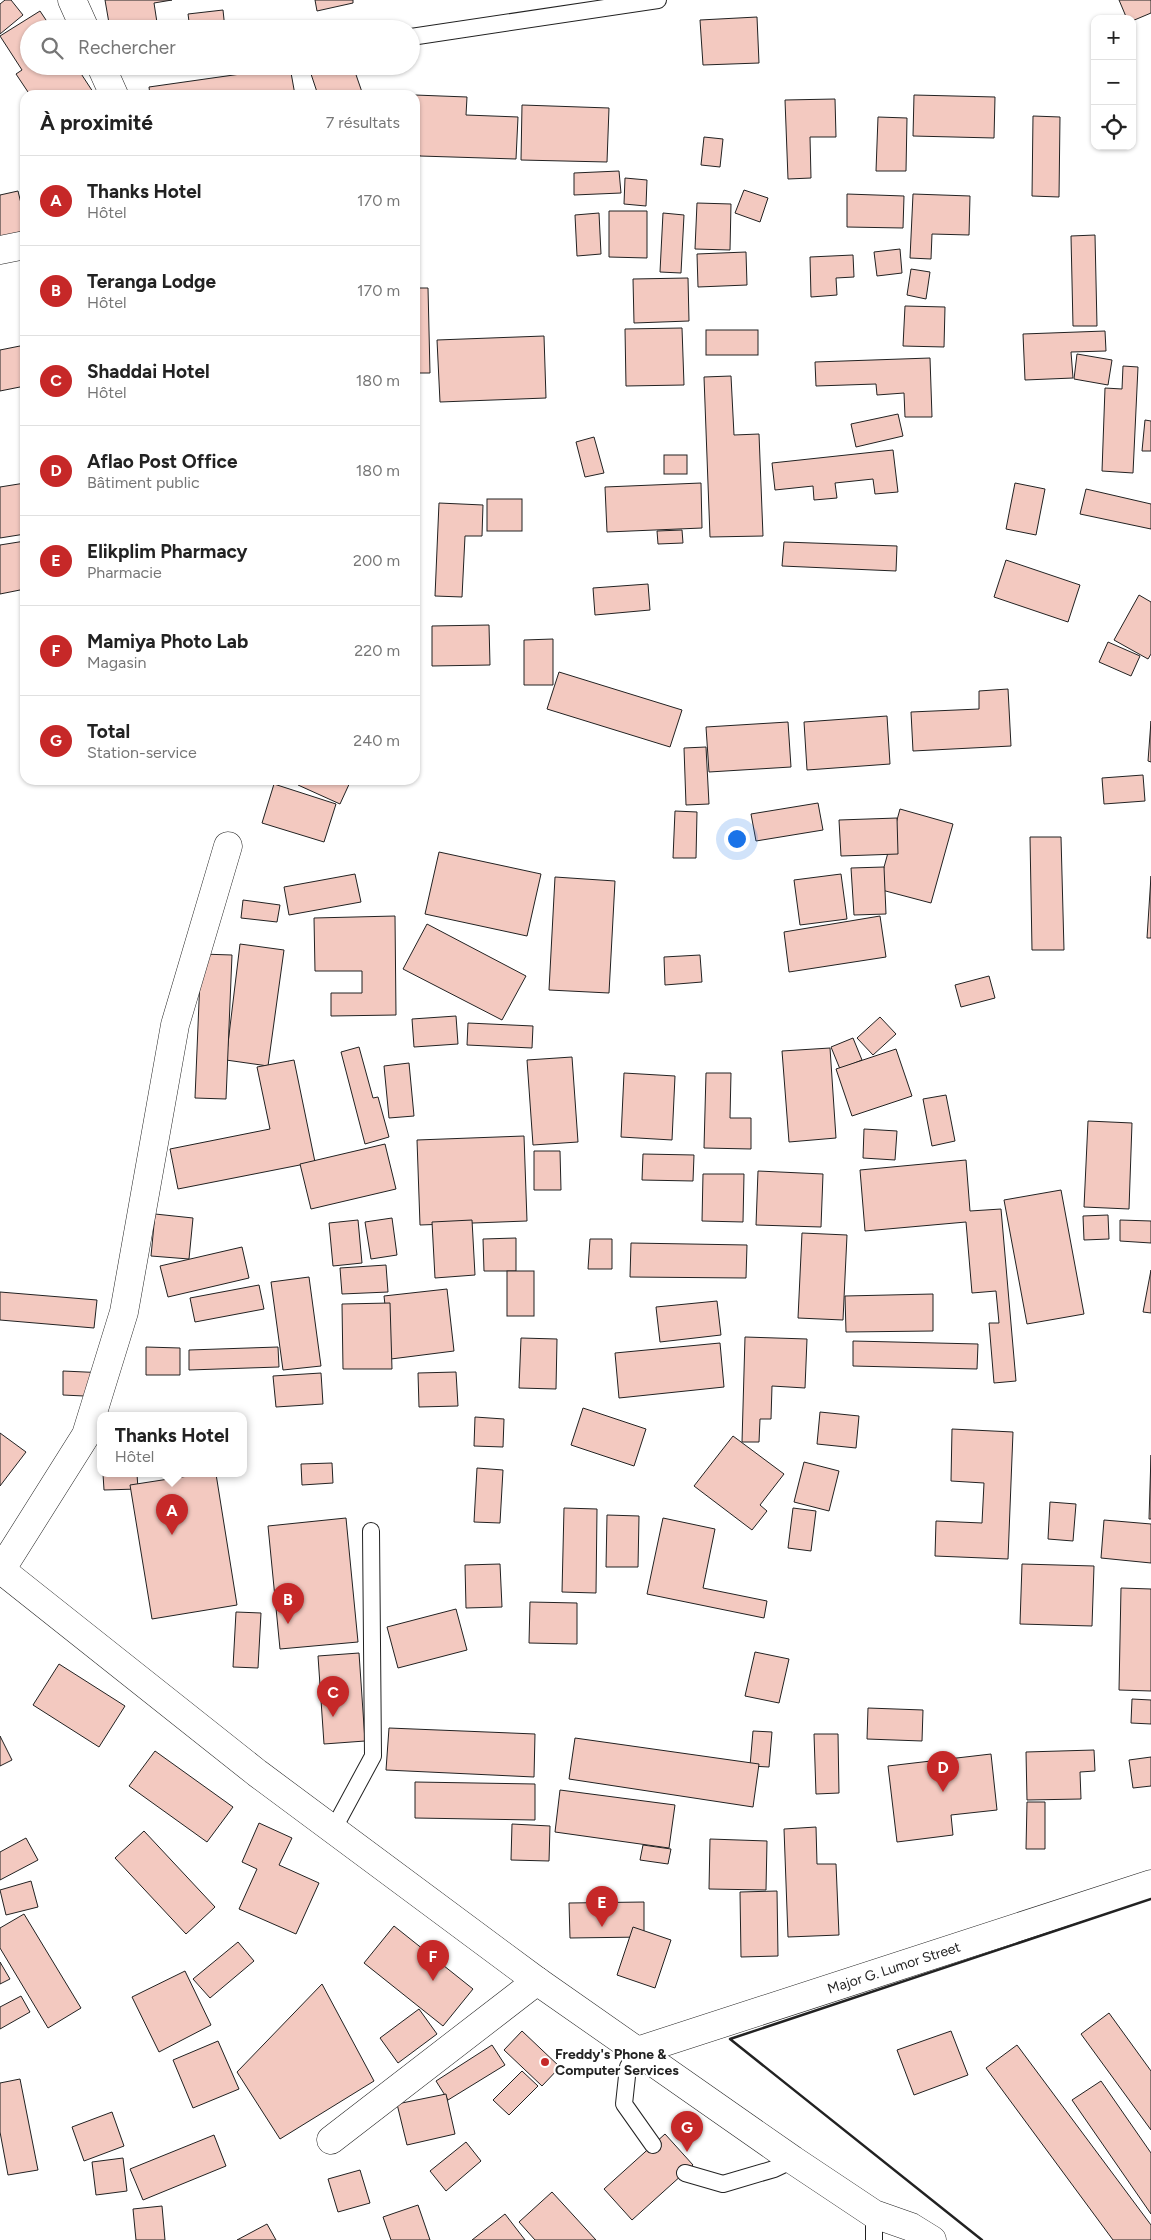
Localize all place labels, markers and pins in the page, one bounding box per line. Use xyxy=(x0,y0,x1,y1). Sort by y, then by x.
pin: A xyxy=(156,1494,188,1535)
pin: B xyxy=(272,1583,304,1624)
pin: C xyxy=(317,1676,349,1717)
pin: D xyxy=(927,1751,959,1792)
pin: E xyxy=(586,1886,618,1927)
pin: F xyxy=(417,1940,449,1981)
place label: Freddy's Phone & Computer Services xyxy=(555,2046,679,2079)
marker: Freddy's Phone & Computer Services xyxy=(539,2056,551,2068)
pin: G xyxy=(671,2111,703,2152)

